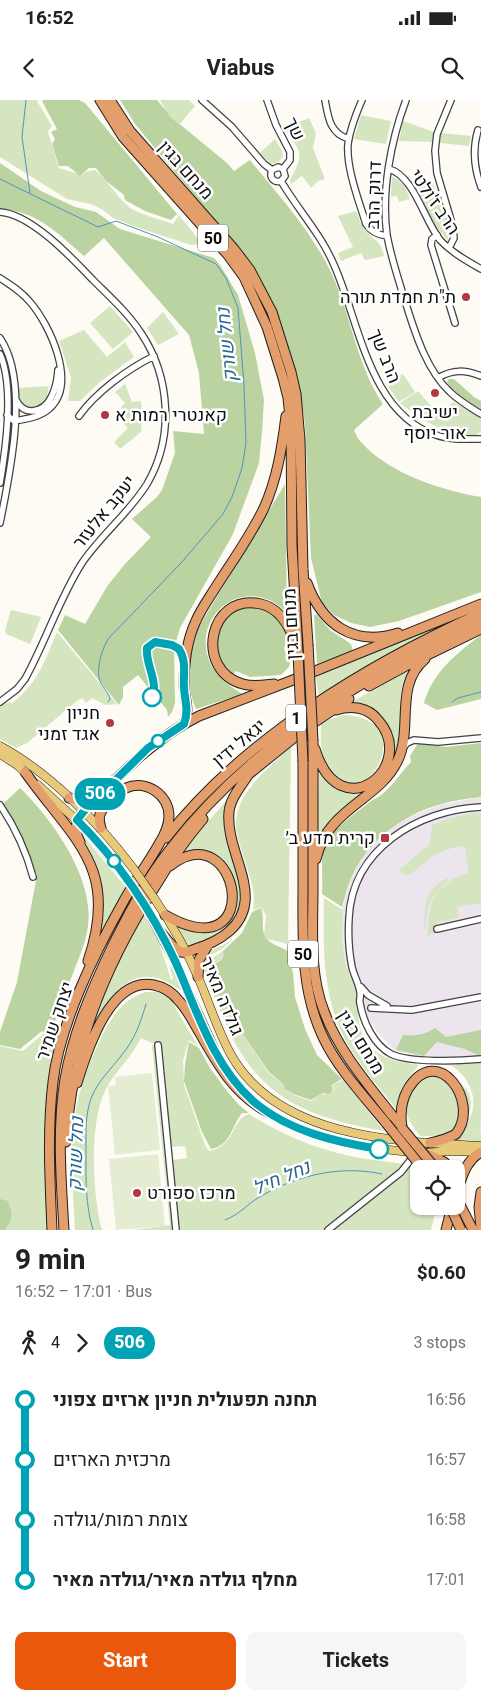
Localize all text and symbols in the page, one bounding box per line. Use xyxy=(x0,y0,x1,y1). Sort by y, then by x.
text: 16:52 xyxy=(25,4,74,32)
text: Viabus xyxy=(206,52,275,84)
icon: back xyxy=(15,54,43,82)
icon: search xyxy=(438,54,466,82)
street label: שך xyxy=(277,113,312,146)
street label: מנחם בגין xyxy=(152,135,220,206)
street label: דרוק הרב xyxy=(360,161,389,230)
street label: הרב ז'ולטי xyxy=(403,164,466,240)
road number: 50 xyxy=(198,225,228,252)
place label: ת"ת חמדת תורה xyxy=(340,284,456,311)
marker: ת"ת חמדת תורה xyxy=(460,291,472,303)
water label: נחל שורק xyxy=(209,305,245,384)
street label: הרב שך xyxy=(361,325,408,387)
marker: ישיבת אור יוסף xyxy=(429,387,441,399)
place label: ישיבת אור יוסף xyxy=(403,399,467,447)
place label: קאנטרי רמות א xyxy=(115,402,227,429)
marker: קאנטרי רמות א xyxy=(99,409,111,421)
street label: יעקב אלעזר xyxy=(66,470,142,555)
street label: מנחם בגין xyxy=(276,587,307,661)
unlabelled marker xyxy=(142,687,162,707)
place label: חניון אגד זמני xyxy=(38,700,100,748)
road number: 1 xyxy=(286,704,306,732)
street label: יגאל ידין xyxy=(206,713,272,774)
marker: חניון אגד זמני xyxy=(104,717,116,729)
unlabelled marker xyxy=(151,734,165,748)
line badge: 506 xyxy=(71,778,129,810)
text: 506 xyxy=(84,780,116,807)
place label: קרית מדע ב׳ xyxy=(286,825,375,852)
marker: קרית מדע ב׳ xyxy=(379,832,391,844)
unlabelled marker xyxy=(107,854,121,868)
road number: 50 xyxy=(288,941,318,968)
street label: גולדה מאיר xyxy=(193,953,250,1040)
street label: יצחק שמיר xyxy=(29,978,82,1064)
street label: מנחם בגין xyxy=(330,1005,391,1080)
water label: נחל שורק xyxy=(61,1115,91,1192)
unlabelled marker xyxy=(369,1139,389,1159)
water label: נחל חיל xyxy=(248,1153,315,1203)
map controls xyxy=(410,1160,465,1215)
button: locate xyxy=(410,1160,465,1215)
place label: מרכז ספורט xyxy=(147,1180,236,1207)
marker: מרכז ספורט xyxy=(131,1187,143,1199)
text: 9 min xyxy=(15,1240,85,1281)
text: $0.60 xyxy=(417,1259,466,1287)
text: 16:52 – 17:01 · Bus xyxy=(15,1280,152,1304)
icon: walk xyxy=(15,1329,43,1357)
icon: forward xyxy=(68,1329,96,1357)
text: 506 xyxy=(114,1329,145,1356)
text: 4 xyxy=(51,1331,60,1355)
text: 3 stops xyxy=(413,1331,466,1355)
text: תחנה תפעולית חניון ארזים צפוני xyxy=(53,1386,317,1414)
text: 16:56 xyxy=(426,1388,466,1412)
text: מרכזית הארזים xyxy=(53,1446,171,1474)
text: 16:57 xyxy=(426,1448,466,1472)
text: צומת רמות/גולדה xyxy=(53,1506,188,1534)
text: 16:58 xyxy=(426,1508,466,1532)
text: מחלף גולדה מאיר/גולדה מאיר xyxy=(53,1566,298,1594)
text: 17:01 xyxy=(426,1568,466,1592)
button: Start xyxy=(15,1632,236,1690)
button: Tickets xyxy=(246,1632,466,1690)

